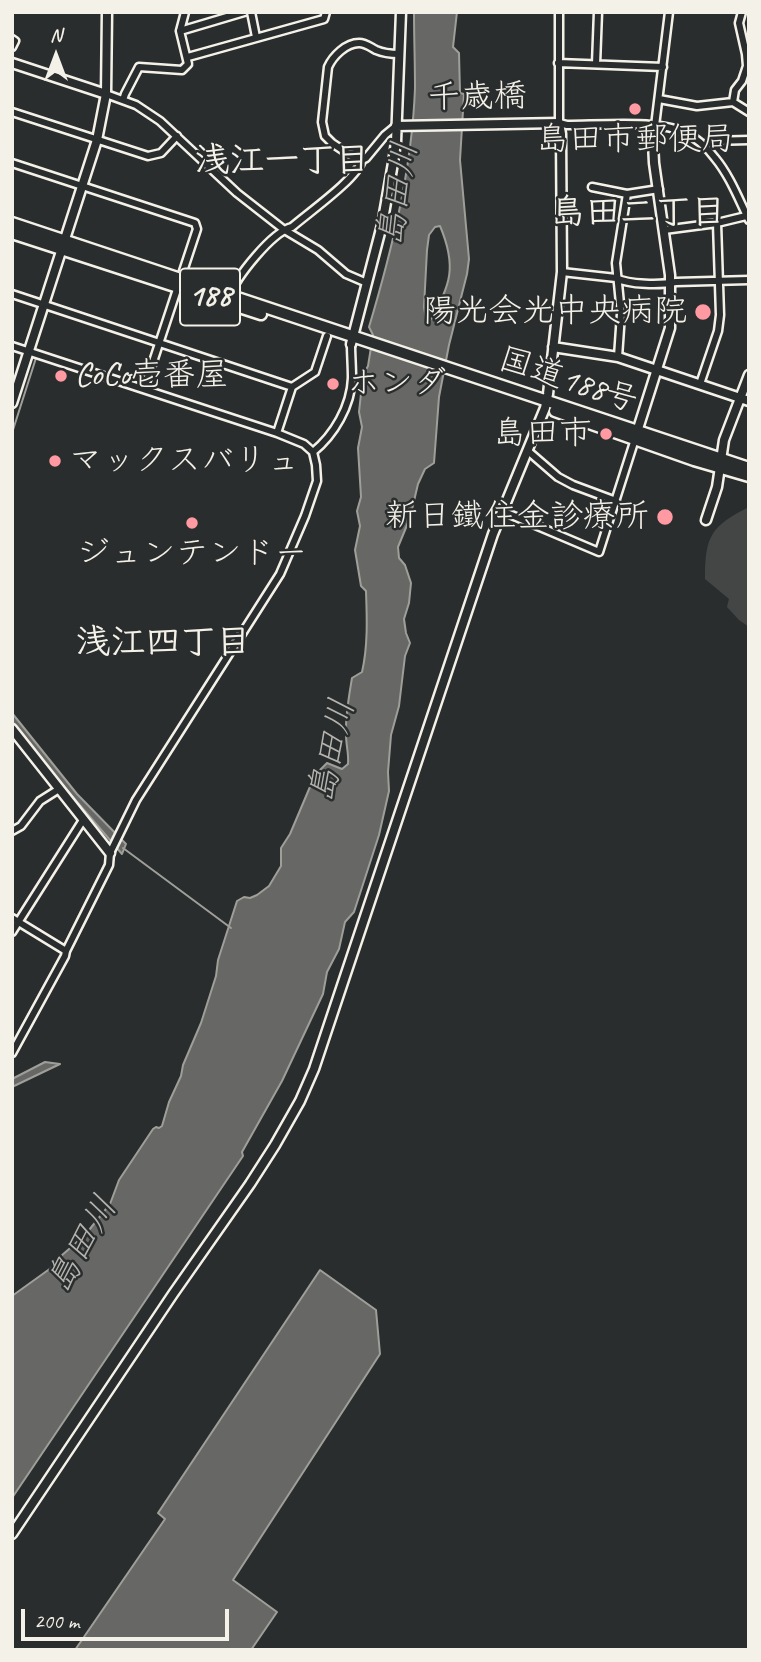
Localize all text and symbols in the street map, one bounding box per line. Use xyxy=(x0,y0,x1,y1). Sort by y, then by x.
north arrow xyxy=(21,21,91,91)
text: N xyxy=(50,23,62,47)
street label: 千歳橋 xyxy=(427,77,527,119)
marker: 島田市郵便局 xyxy=(627,101,643,117)
place label: 島田市郵便局 xyxy=(536,120,734,160)
water label: 島田川 xyxy=(370,139,428,249)
district label: 浅江一丁目 xyxy=(195,141,369,183)
district label: 島田二丁目 xyxy=(551,193,725,235)
road number: 188 xyxy=(180,268,240,326)
place label: 陽光会光中央病院 xyxy=(423,292,687,332)
marker: 陽光会光中央病院 xyxy=(693,302,713,322)
street label: 国道188号 xyxy=(494,340,642,422)
place label: CoCo壱番屋 xyxy=(75,356,229,396)
place label: ホンダ xyxy=(347,364,446,404)
marker: CoCo壱番屋 xyxy=(53,368,69,384)
marker: ホンダ xyxy=(325,376,341,392)
place label: 島田市 xyxy=(493,414,592,454)
marker: 島田市 xyxy=(598,426,614,442)
place label: マックスバリュ xyxy=(69,441,300,481)
marker: マックスバリュ xyxy=(47,453,63,469)
place label: 新日鐵住金診療所 xyxy=(385,497,649,537)
marker: 新日鐵住金診療所 xyxy=(655,507,675,527)
marker: ジュンテンドー xyxy=(184,515,200,531)
place label: ジュンテンドー xyxy=(77,534,307,574)
district label: 浅江四丁目 xyxy=(76,623,250,665)
water label: 島田川 xyxy=(301,695,365,807)
water label: 島田川 xyxy=(39,1189,127,1301)
scale bar xyxy=(24,1596,233,1640)
text: 200 m xyxy=(34,1608,79,1634)

